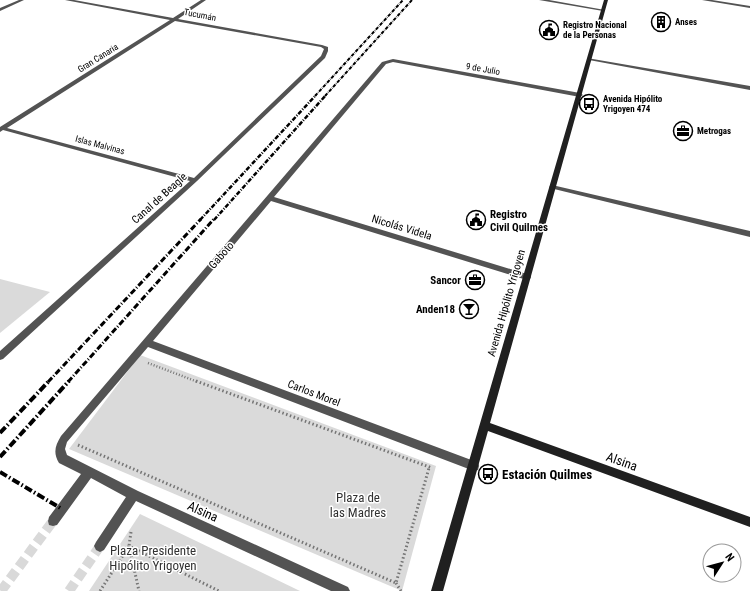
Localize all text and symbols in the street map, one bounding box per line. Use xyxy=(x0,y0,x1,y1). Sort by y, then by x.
street label: Tucumán xyxy=(183,7,217,23)
building icon: Anses xyxy=(650,11,672,33)
place label: Anses xyxy=(675,17,697,27)
public building icon: Registro Nacional de la Personas xyxy=(538,19,560,41)
place label: Registro Nacional de la Personas xyxy=(563,20,627,40)
street label: Gran Canaria xyxy=(76,42,120,74)
street label: 9 de Julio xyxy=(465,61,501,77)
bus stop icon: Avenida Hipólito Yrigoyen 474 xyxy=(578,93,600,115)
place label: Avenida Hipólito Yrigoyen 474 xyxy=(603,94,663,114)
office icon: Metrogas xyxy=(672,120,694,142)
place label: Metrogas xyxy=(697,126,731,136)
street label: Islas Malvinas xyxy=(74,134,126,156)
street label: Canal de Beagle xyxy=(129,170,190,227)
place label: Registro Civil Quilmes xyxy=(490,208,548,234)
public building icon: Registro Civil Quilmes xyxy=(465,209,487,231)
street label: Nicolás Videla xyxy=(370,212,434,243)
street label: Gaboto xyxy=(206,239,237,271)
street label: Avenida Hipólito Yrigoyen xyxy=(485,248,528,358)
office icon: Sancor xyxy=(464,269,486,291)
place label: Sancor xyxy=(430,274,461,287)
bar icon: Anden18 xyxy=(458,298,480,320)
place label: Anden18 xyxy=(416,303,455,316)
street label: Carlos Morel xyxy=(286,378,342,409)
street label: Alsina xyxy=(604,449,639,474)
bus stop icon: Estación Quilmes xyxy=(477,463,499,485)
place label: Estación Quilmes xyxy=(502,467,592,482)
park label: Plaza de las Madres xyxy=(330,490,386,520)
street label: Alsina xyxy=(185,498,220,525)
park label: Plaza Presidente Hipólito Yrigoyen xyxy=(109,543,197,573)
north arrow xyxy=(702,543,742,583)
text: N xyxy=(722,551,737,564)

